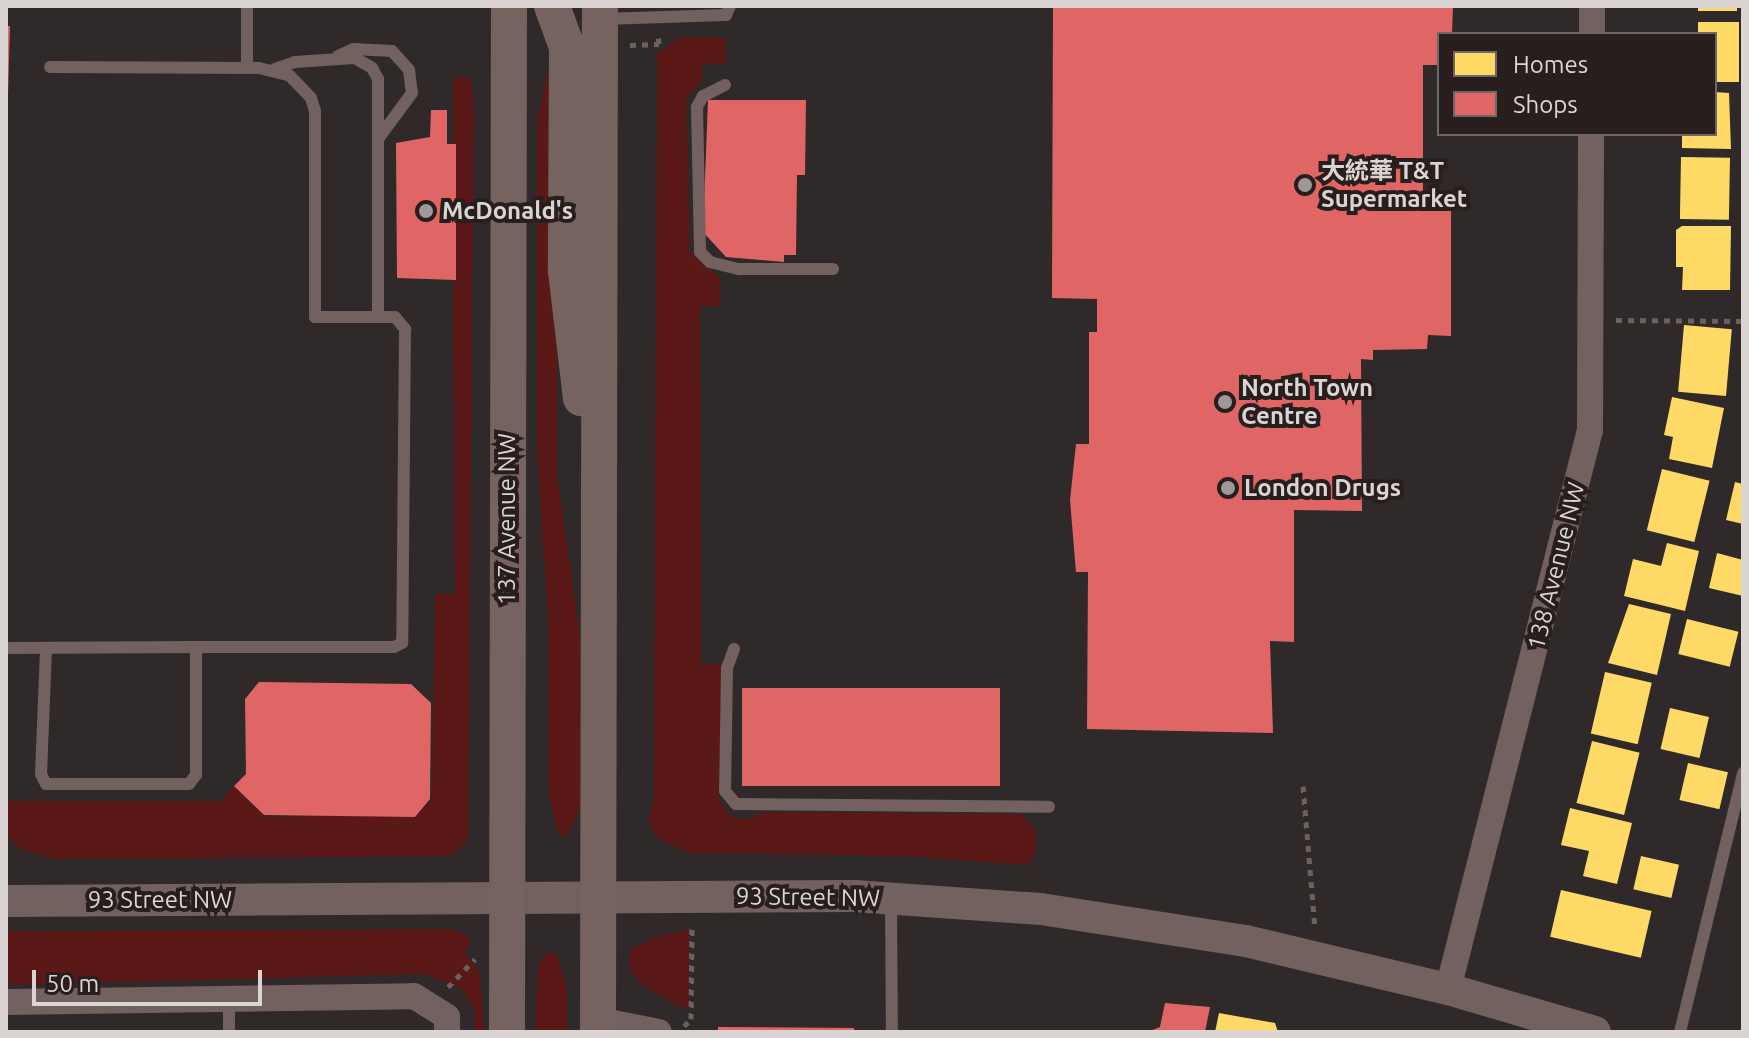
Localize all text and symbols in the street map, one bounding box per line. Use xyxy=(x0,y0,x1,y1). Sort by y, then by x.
legend xyxy=(1437,32,1717,136)
text: Homes xyxy=(1513,51,1588,78)
text: Shops xyxy=(1513,91,1578,118)
place label: 大統華 T&T Supermarket xyxy=(1321,157,1467,213)
marker: 大統華 T&T Supermarket xyxy=(1296,176,1314,194)
place label: McDonald's xyxy=(442,197,573,225)
marker: McDonald's xyxy=(417,202,435,220)
place label: North Town Centre xyxy=(1241,374,1373,430)
marker: North Town Centre xyxy=(1216,393,1234,411)
street label: 137 Avenue NW xyxy=(493,433,521,605)
place label: London Drugs xyxy=(1244,474,1401,502)
marker: London Drugs xyxy=(1219,479,1237,497)
street label: 138 Avenue NW xyxy=(1521,479,1591,653)
street label: 93 Street NW xyxy=(736,881,880,913)
street label: 93 Street NW xyxy=(88,886,232,914)
scale bar xyxy=(36,954,266,1004)
text: 50 m xyxy=(46,970,99,997)

